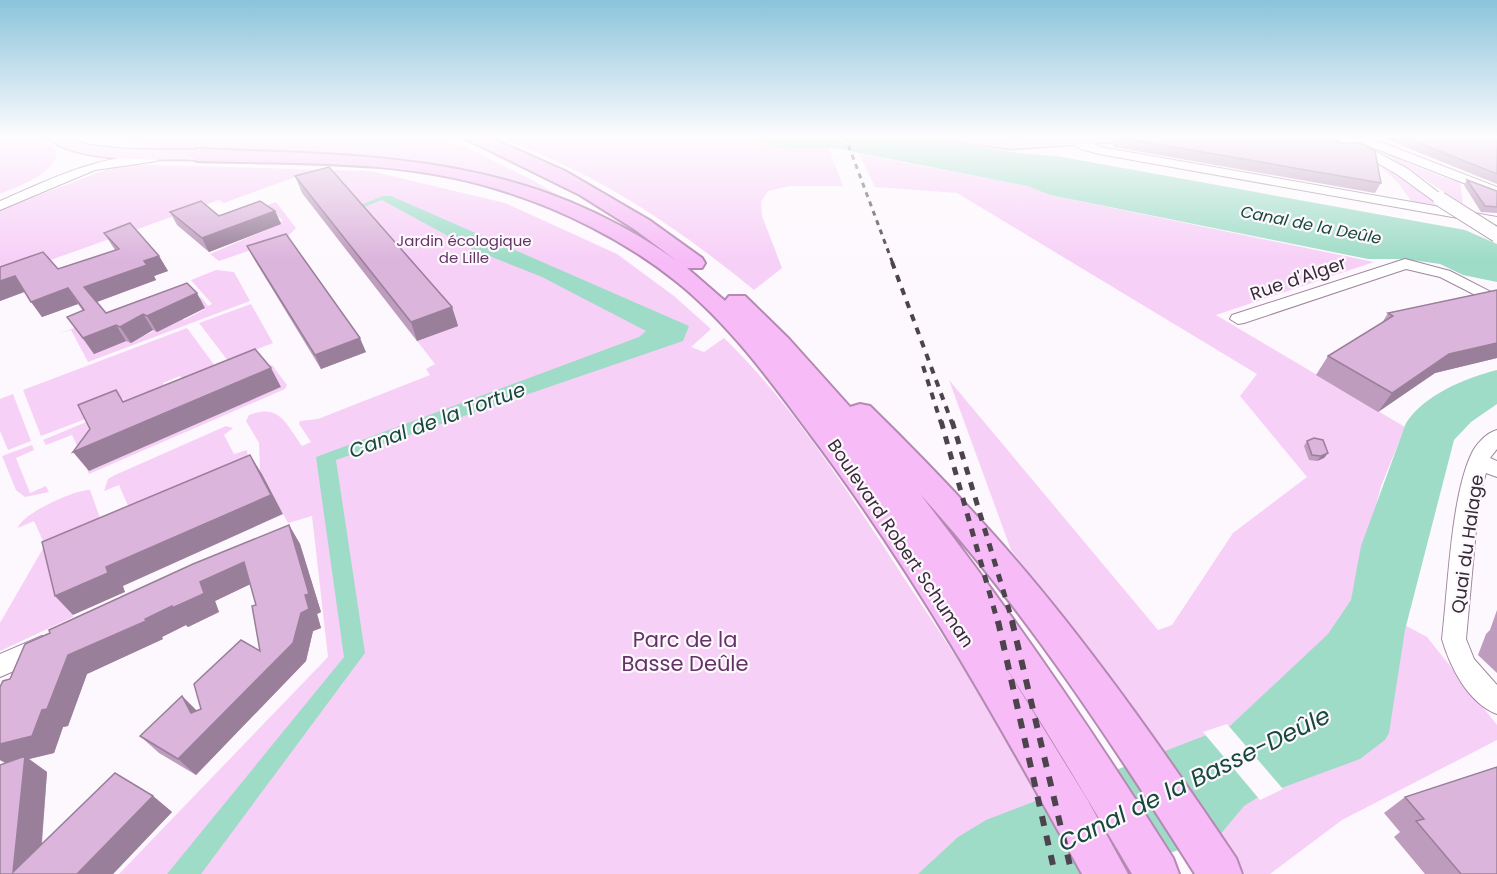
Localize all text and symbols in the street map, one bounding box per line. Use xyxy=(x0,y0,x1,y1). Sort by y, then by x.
water label: Canal de la Deûle xyxy=(1238,200,1384,250)
park label: Jardin écologique de Lille xyxy=(396,230,532,268)
street label: Rue d'Alger xyxy=(1247,250,1350,306)
water label: Canal de la Tortue xyxy=(345,375,529,465)
street label: Boulevard Robert Schuman xyxy=(822,434,980,652)
street label: Quai du Halage xyxy=(1445,473,1489,615)
park label: Parc de la Basse Deûle xyxy=(621,625,749,678)
water label: Canal de la Basse-Deûle xyxy=(1052,699,1336,859)

